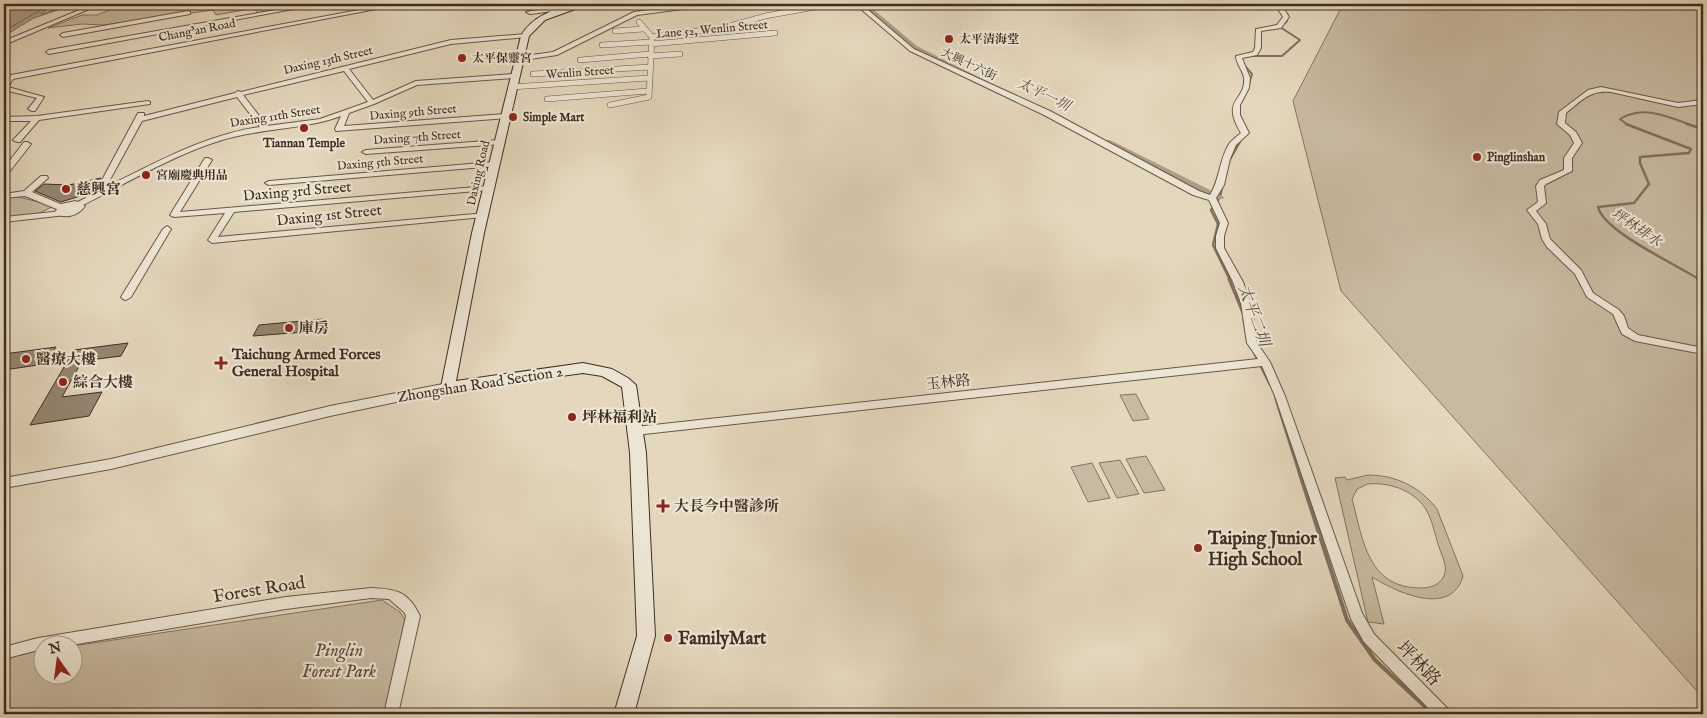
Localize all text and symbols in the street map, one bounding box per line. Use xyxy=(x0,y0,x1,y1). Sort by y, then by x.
street label: Chang’an Road xyxy=(157,16,237,45)
street label: Lane 52, Wenlin Street xyxy=(656,17,769,42)
place label: 太平清海堂 xyxy=(959,32,1019,47)
marker: 太平清海堂 xyxy=(943,33,955,45)
street label: Daxing 13th Street xyxy=(282,43,374,78)
street label: 大興十六街 xyxy=(938,45,1000,84)
place label: 太平保靈宮 xyxy=(472,51,532,66)
marker: 太平保靈宮 xyxy=(456,52,468,64)
street label: Wenlin Street xyxy=(546,63,615,82)
water label: 太平一圳 xyxy=(1014,75,1074,116)
street label: Daxing 9th Street xyxy=(369,101,457,124)
street label: Daxing 11th Street xyxy=(229,102,321,131)
place label: Simple Mart xyxy=(523,110,585,126)
marker: Simple Mart xyxy=(507,111,519,123)
marker: Tiannan Temple xyxy=(298,122,310,134)
street label: Daxing 7th Street xyxy=(373,127,461,148)
place label: Tiannan Temple xyxy=(262,136,345,152)
street label: Daxing Road xyxy=(464,138,493,207)
place label: Pinglinshan xyxy=(1487,150,1546,166)
street label: Daxing 5th Street xyxy=(336,151,424,174)
marker: Pinglinshan xyxy=(1471,151,1483,163)
place label: 宮廟慶典用品 xyxy=(156,168,228,183)
marker: 宮廟慶典用品 xyxy=(140,169,152,181)
street label: Daxing 3rd Street xyxy=(242,177,352,206)
place label: 慈興宮 xyxy=(76,180,121,199)
marker: 慈興宮 xyxy=(60,183,72,195)
street label: Daxing 1st Street xyxy=(275,201,383,230)
water label: 坪林排水 xyxy=(1608,205,1666,252)
water label: 太平二圳 xyxy=(1233,282,1274,352)
place label: 庫房 xyxy=(299,319,329,338)
marker: 庫房 xyxy=(283,322,295,334)
place label: Taichung Armed Forces General Hospital xyxy=(231,345,381,381)
place label: 醫療大樓 xyxy=(36,350,96,369)
marker: 醫療大樓 xyxy=(20,353,32,365)
marker: Taichung Armed Forces General Hospital xyxy=(214,356,228,370)
street label: Zhongshan Road Section 2 xyxy=(396,362,564,407)
street label: 玉林路 xyxy=(925,371,971,394)
place label: 綜合大樓 xyxy=(73,373,133,392)
marker: 綜合大樓 xyxy=(57,376,69,388)
place label: 坪林福利站 xyxy=(582,408,657,427)
marker: 坪林福利站 xyxy=(566,411,578,423)
place label: 大長今中醫診所 xyxy=(674,497,779,516)
marker: 大長今中醫診所 xyxy=(656,499,670,513)
place label: Taiping Junior High School xyxy=(1207,528,1317,572)
marker: Taiping Junior High School xyxy=(1192,542,1204,554)
street label: Forest Road xyxy=(212,572,307,609)
place label: FamilyMart xyxy=(678,628,767,651)
marker: FamilyMart xyxy=(662,632,674,644)
north arrow xyxy=(32,636,82,686)
street label: 坪林路 xyxy=(1391,637,1445,691)
text: N xyxy=(46,638,63,659)
park label: Pinglin Forest Park xyxy=(302,640,376,684)

